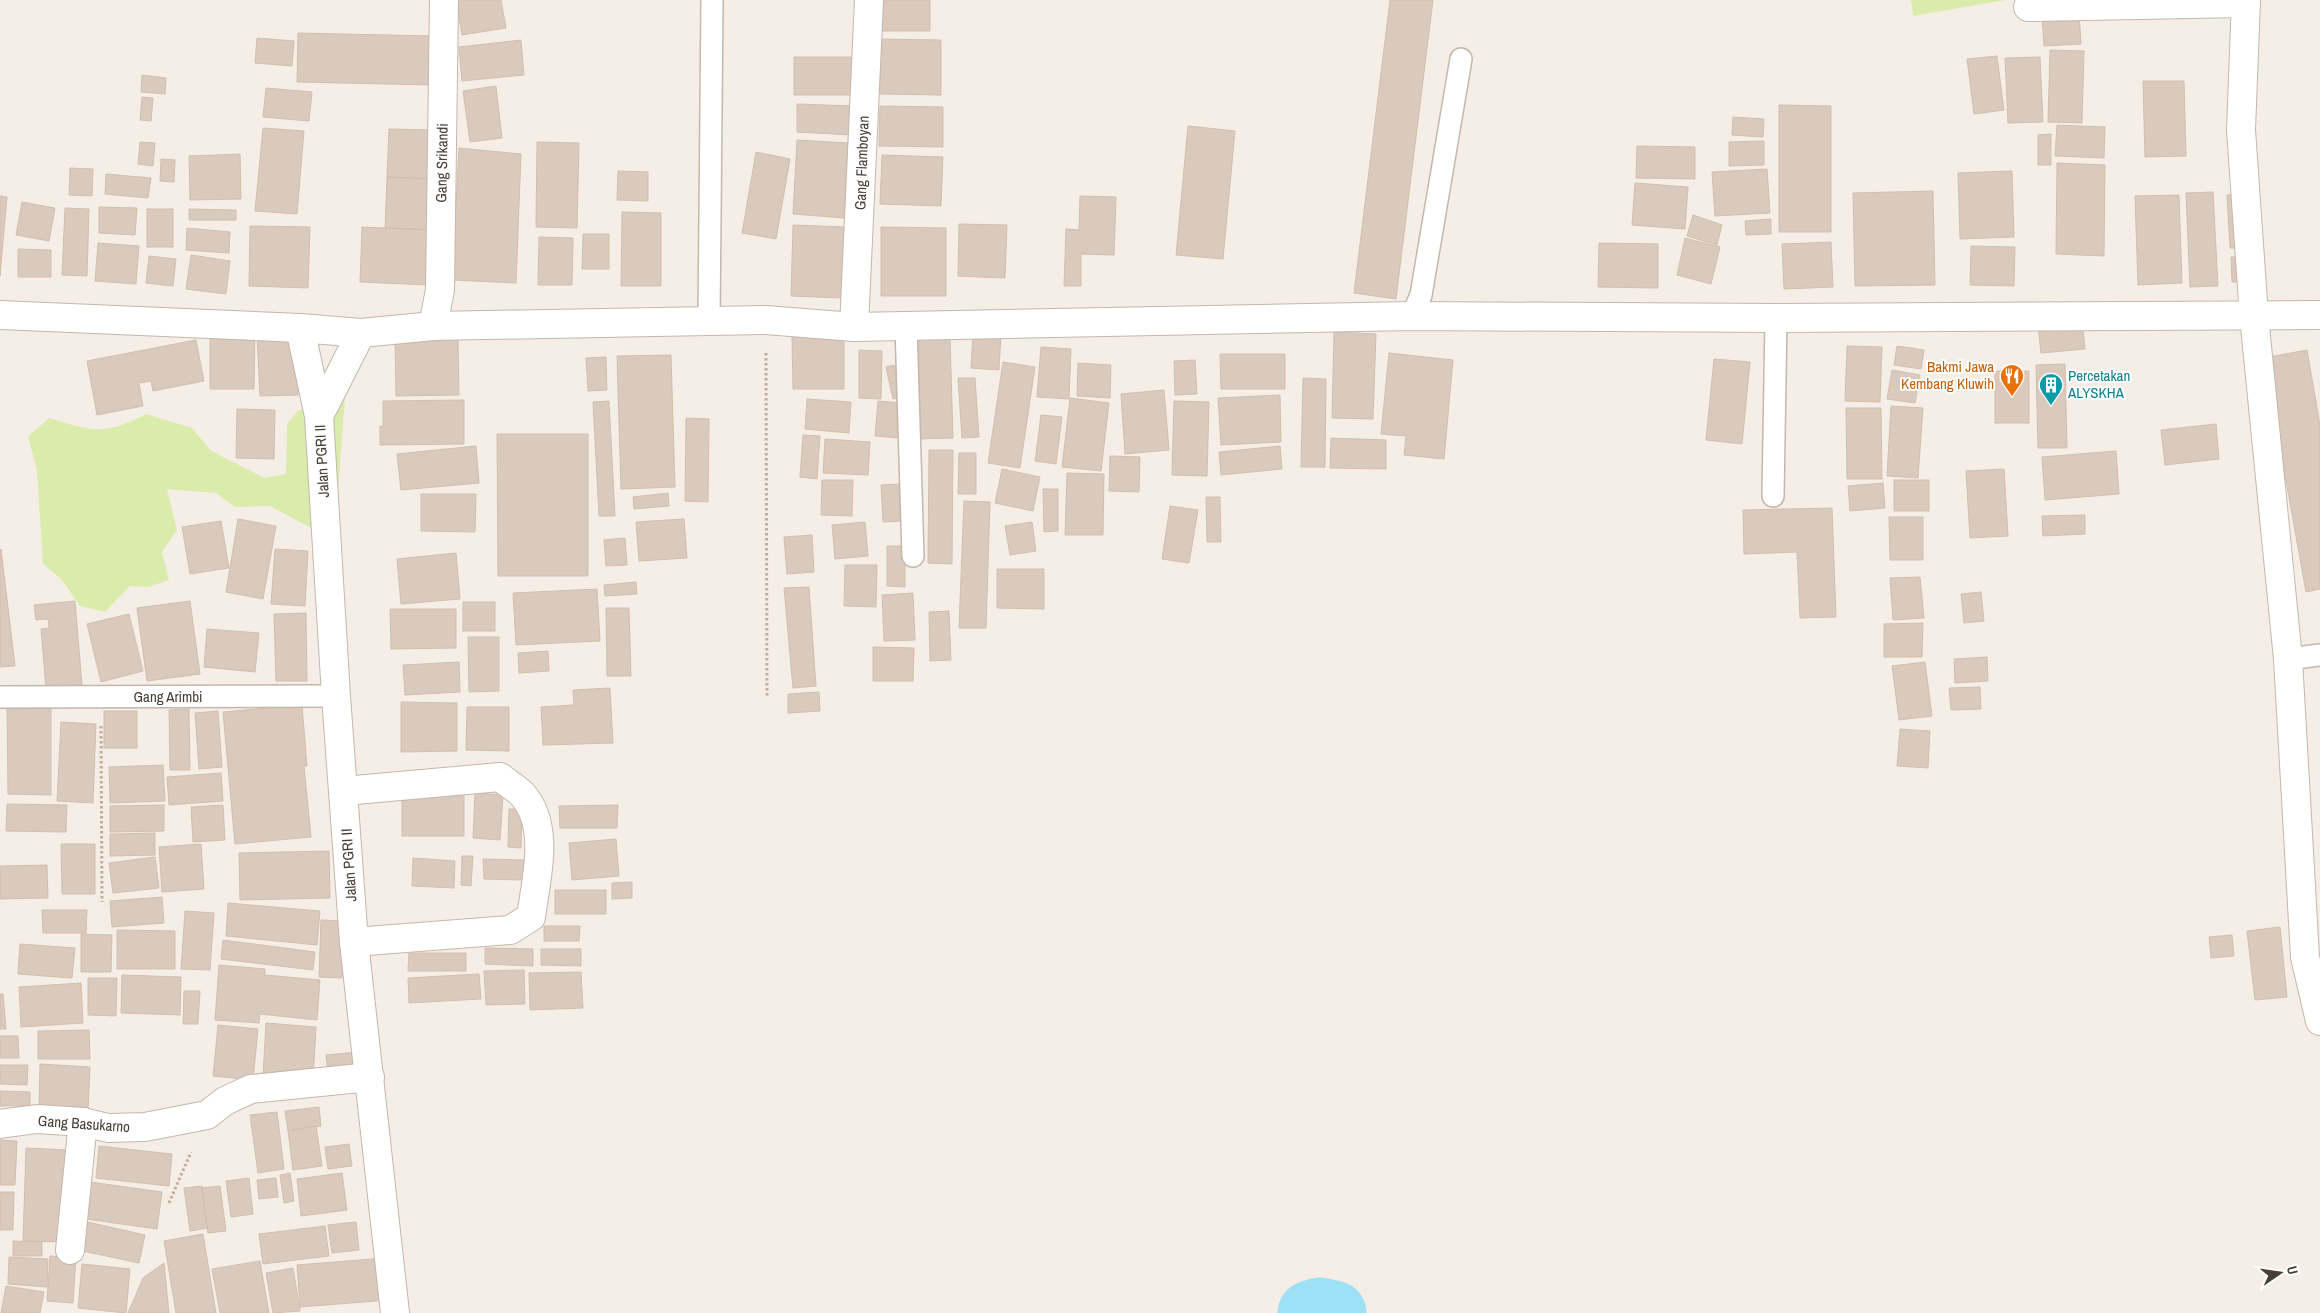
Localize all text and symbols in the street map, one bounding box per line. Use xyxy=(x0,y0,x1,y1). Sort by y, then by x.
street label: Gang Flamboyan xyxy=(849,115,874,210)
street label: Gang Srikandi xyxy=(430,123,453,203)
place label: Bakmi Jawa Kembang Kluwih xyxy=(1901,356,1994,394)
restaurant icon: Bakmi Jawa Kembang Kluwih xyxy=(1999,363,2025,397)
place label: Percetakan ALYSKHA xyxy=(2067,365,2130,403)
building icon: Percetakan ALYSKHA xyxy=(2038,372,2064,406)
street label: Jalan PGRI II xyxy=(309,424,334,498)
street label: Gang Arimbi xyxy=(133,686,203,707)
street label: Jalan PGRI II xyxy=(335,828,362,902)
street label: Gang Basukarno xyxy=(37,1110,131,1137)
north arrow xyxy=(2255,1248,2305,1298)
text: U xyxy=(2283,1264,2302,1276)

